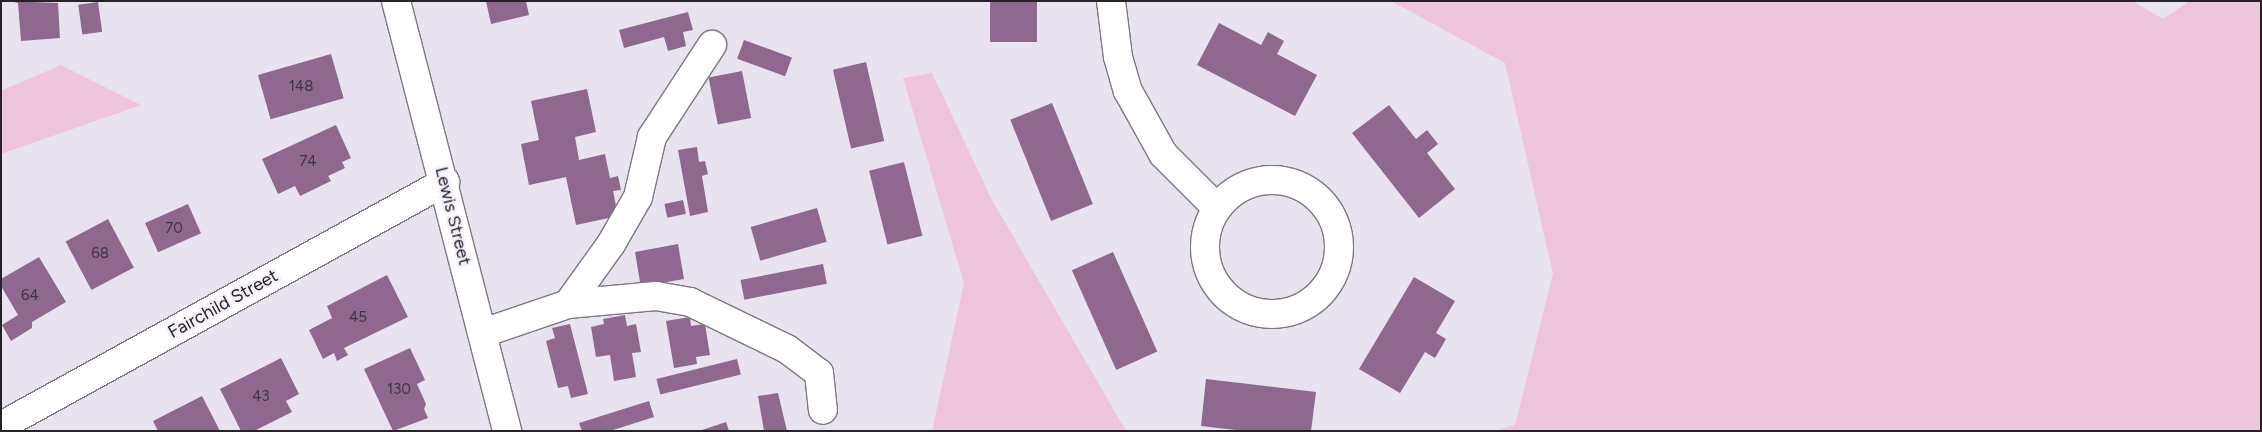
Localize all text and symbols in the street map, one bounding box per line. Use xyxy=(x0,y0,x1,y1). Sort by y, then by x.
house number: 148 xyxy=(289,78,313,96)
house number: 74 xyxy=(299,153,317,171)
street label: Lewis Street xyxy=(430,165,476,267)
house number: 70 xyxy=(165,220,183,238)
house number: 68 xyxy=(91,245,109,263)
street label: Fairchild Street xyxy=(164,265,282,343)
house number: 64 xyxy=(21,287,39,305)
house number: 45 xyxy=(349,309,367,327)
house number: 130 xyxy=(387,381,411,399)
house number: 43 xyxy=(252,388,270,406)

